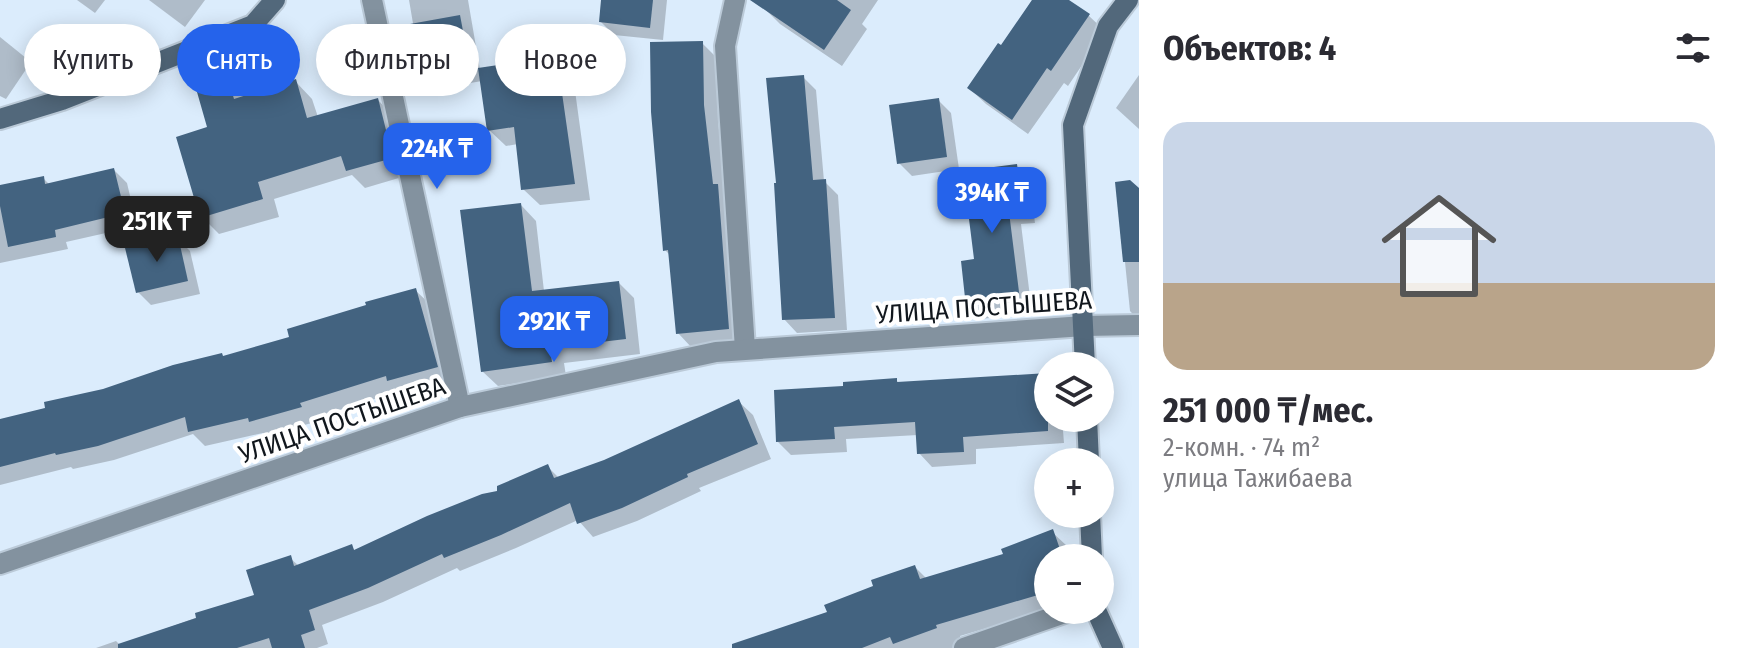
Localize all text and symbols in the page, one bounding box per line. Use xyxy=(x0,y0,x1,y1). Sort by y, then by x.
chip: Купить xyxy=(24,24,161,96)
chip: Снять xyxy=(177,24,300,96)
chip: Фильтры xyxy=(316,24,479,96)
chip: Новое xyxy=(495,24,626,96)
icon: filters xyxy=(1671,26,1715,70)
text: Объектов: 4 xyxy=(1163,28,1336,69)
pin: 224K ₸ xyxy=(372,123,502,191)
text: 224K ₸ xyxy=(401,133,473,164)
pin: 394K ₸ xyxy=(927,167,1057,235)
icon: home xyxy=(1367,174,1511,318)
text: 394K ₸ xyxy=(955,177,1029,208)
pin: 251K ₸ xyxy=(92,196,222,264)
text: 251K ₸ xyxy=(122,206,192,237)
street label: УЛИЦА ПОСТЫШЕВА xyxy=(874,284,1093,331)
pin: 292K ₸ xyxy=(489,296,619,364)
text: 292K ₸ xyxy=(518,306,590,337)
map controls xyxy=(1034,352,1114,624)
button: layers xyxy=(1034,352,1114,432)
street label: УЛИЦА ПОСТЫШЕВА xyxy=(234,371,450,471)
text: 251 000 ₸/мес. xyxy=(1163,390,1373,431)
text: 2-комн. · 74 m² xyxy=(1163,432,1320,463)
button: + xyxy=(1034,448,1114,528)
text: улица Тажибаева xyxy=(1163,463,1353,494)
button: − xyxy=(1034,544,1114,624)

